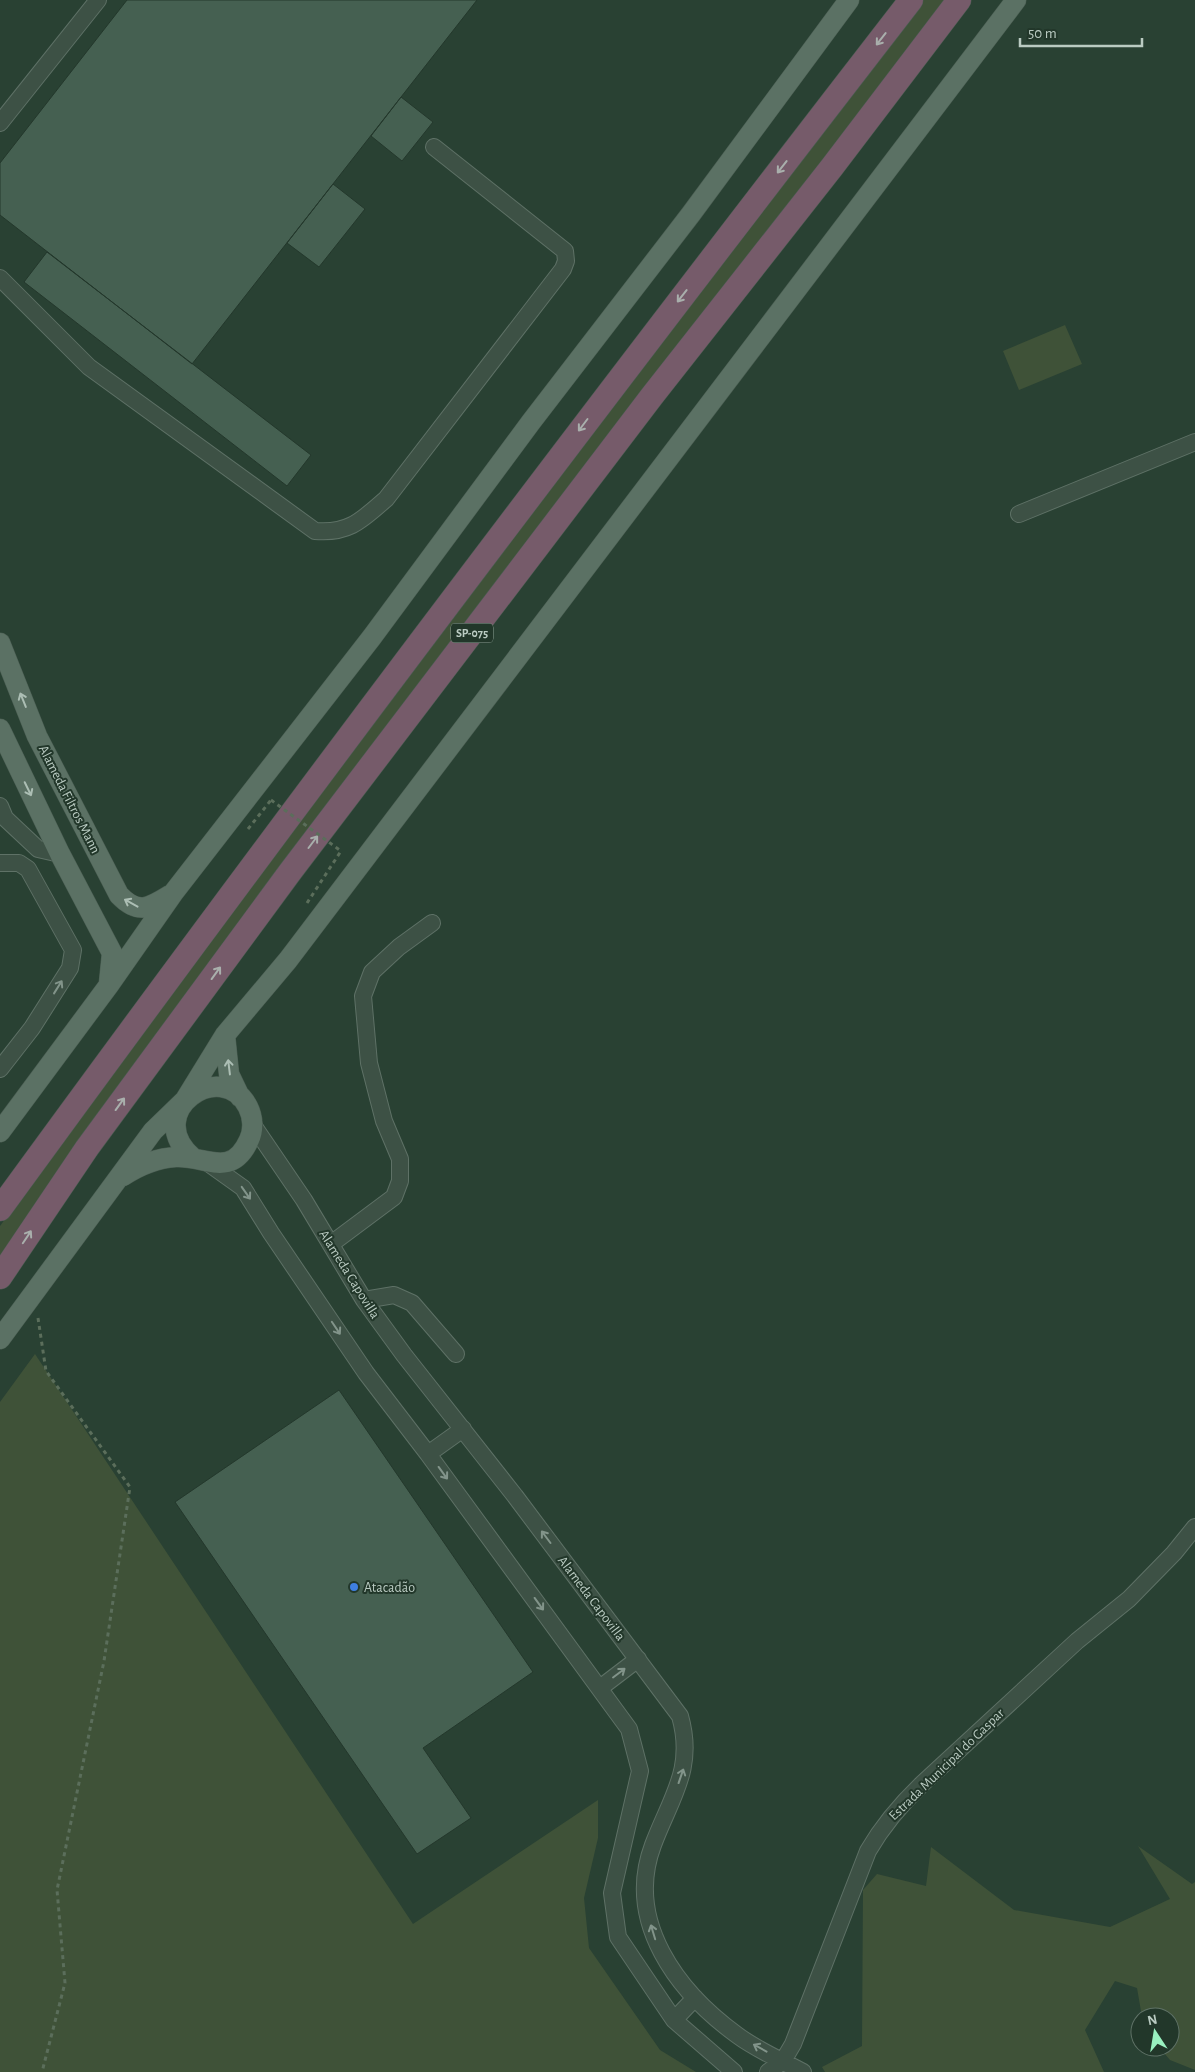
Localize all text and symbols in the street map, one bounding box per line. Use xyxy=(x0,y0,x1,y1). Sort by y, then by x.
scale bar xyxy=(1020,15,1142,47)
text: 50 m xyxy=(1028,26,1057,41)
one-way arrow xyxy=(876,32,886,46)
one-way arrow xyxy=(776,160,787,173)
one-way arrow xyxy=(677,289,688,302)
one-way arrow xyxy=(578,418,589,431)
road number: SP-075 xyxy=(451,624,493,642)
one-way arrow xyxy=(18,692,27,708)
street label: Alameda Filtros Mann xyxy=(36,743,102,856)
one-way arrow xyxy=(24,781,33,796)
one-way arrow xyxy=(308,836,319,849)
one-way arrow xyxy=(123,898,138,908)
one-way arrow xyxy=(211,967,222,980)
one-way arrow xyxy=(53,980,63,994)
one-way arrow xyxy=(224,1060,234,1076)
one-way arrow xyxy=(115,1097,125,1111)
one-way arrow xyxy=(241,1186,251,1200)
street label: Alameda Capovilla xyxy=(316,1228,382,1322)
one-way arrow xyxy=(22,1230,32,1244)
one-way arrow xyxy=(331,1321,341,1335)
one-way arrow xyxy=(438,1466,448,1480)
one-way arrow xyxy=(541,1531,552,1544)
street label: Alameda Capovilla xyxy=(555,1554,628,1644)
marker: Atacadão xyxy=(348,1581,360,1593)
place label: Atacadão xyxy=(364,1581,415,1595)
one-way arrow xyxy=(534,1597,544,1611)
one-way arrow xyxy=(612,1668,626,1678)
street label: Estrada Municipal do Gaspar xyxy=(886,1706,1007,1823)
one-way arrow xyxy=(677,1769,686,1785)
one-way arrow xyxy=(647,1924,657,1940)
north arrow xyxy=(1130,2007,1180,2057)
text: N xyxy=(1146,2012,1159,2028)
one-way arrow xyxy=(754,2043,768,2053)

